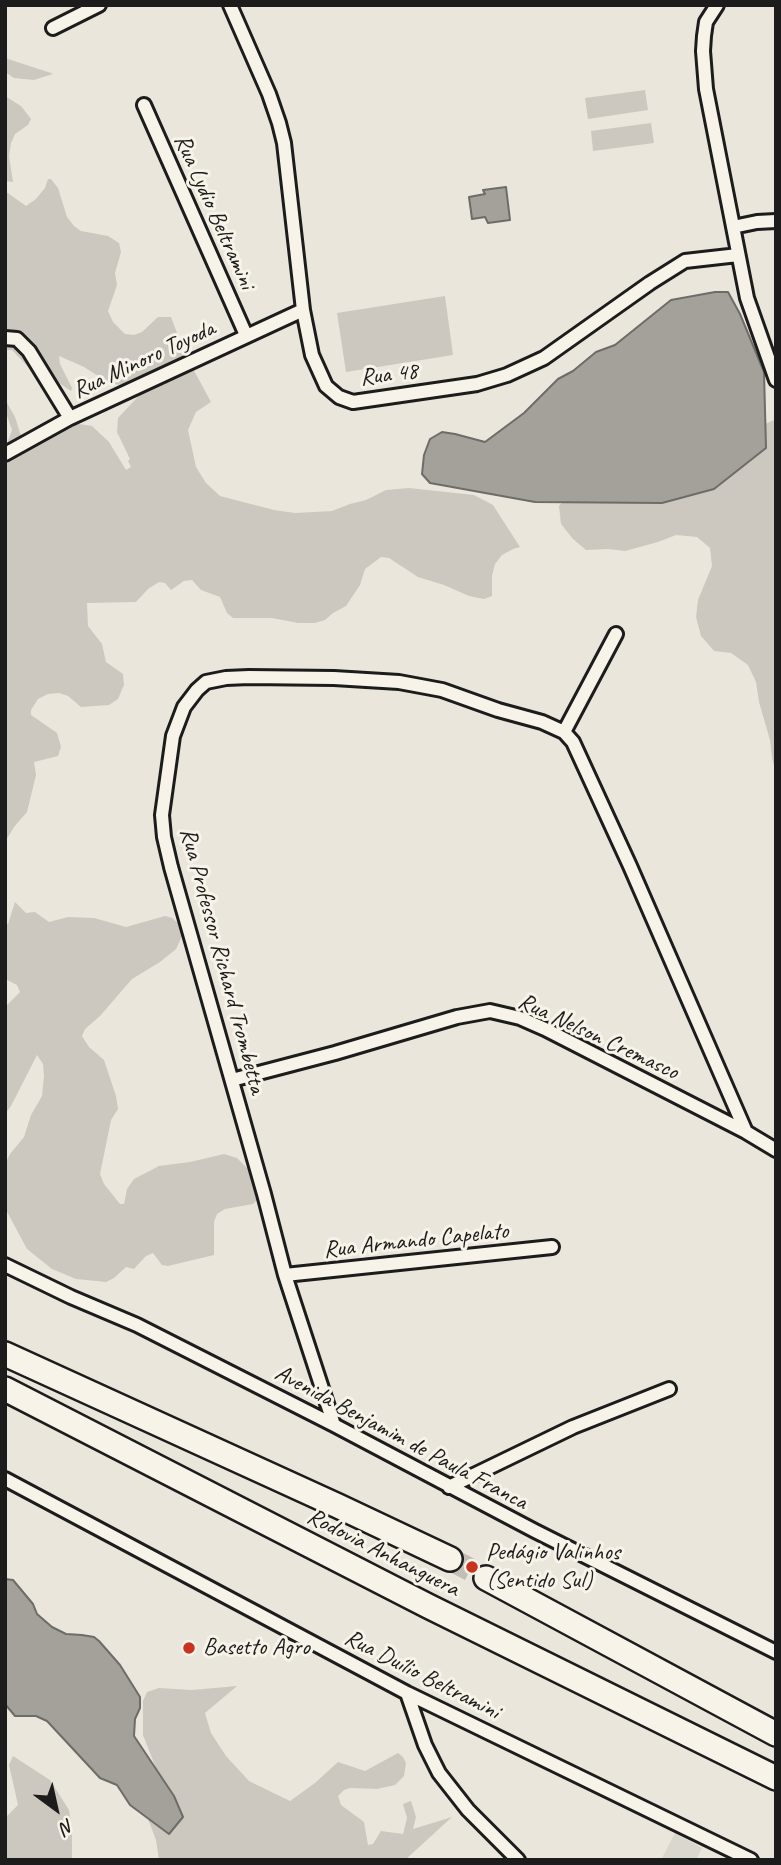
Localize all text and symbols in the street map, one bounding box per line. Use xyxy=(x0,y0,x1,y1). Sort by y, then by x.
street label: Rua Lydio Beltramini xyxy=(167,130,261,294)
street label: Rua Minoro Toyoda xyxy=(68,314,220,406)
street label: Rua 48 xyxy=(358,357,420,393)
street label: Rua Professor Richard Trombetta xyxy=(173,825,271,1097)
street label: Rua Nelson Cremasco xyxy=(513,987,683,1087)
street label: Rua Armando Capelato xyxy=(322,1217,510,1265)
street label: Avenida Benjamim de Paula Franca xyxy=(270,1359,532,1517)
street label: Rodovia Anhanguera xyxy=(302,1502,464,1604)
place label: Pedágio Valinhos (Sentido Sul) xyxy=(486,1539,620,1595)
marker: Pedágio Valinhos (Sentido Sul) xyxy=(464,1559,480,1575)
street label: Rua Duílio Beltramini xyxy=(339,1623,505,1727)
place label: Basetto Agro xyxy=(203,1634,310,1662)
marker: Basetto Agro xyxy=(181,1640,197,1656)
north arrow xyxy=(21,1774,91,1844)
text: N xyxy=(56,1813,79,1840)

